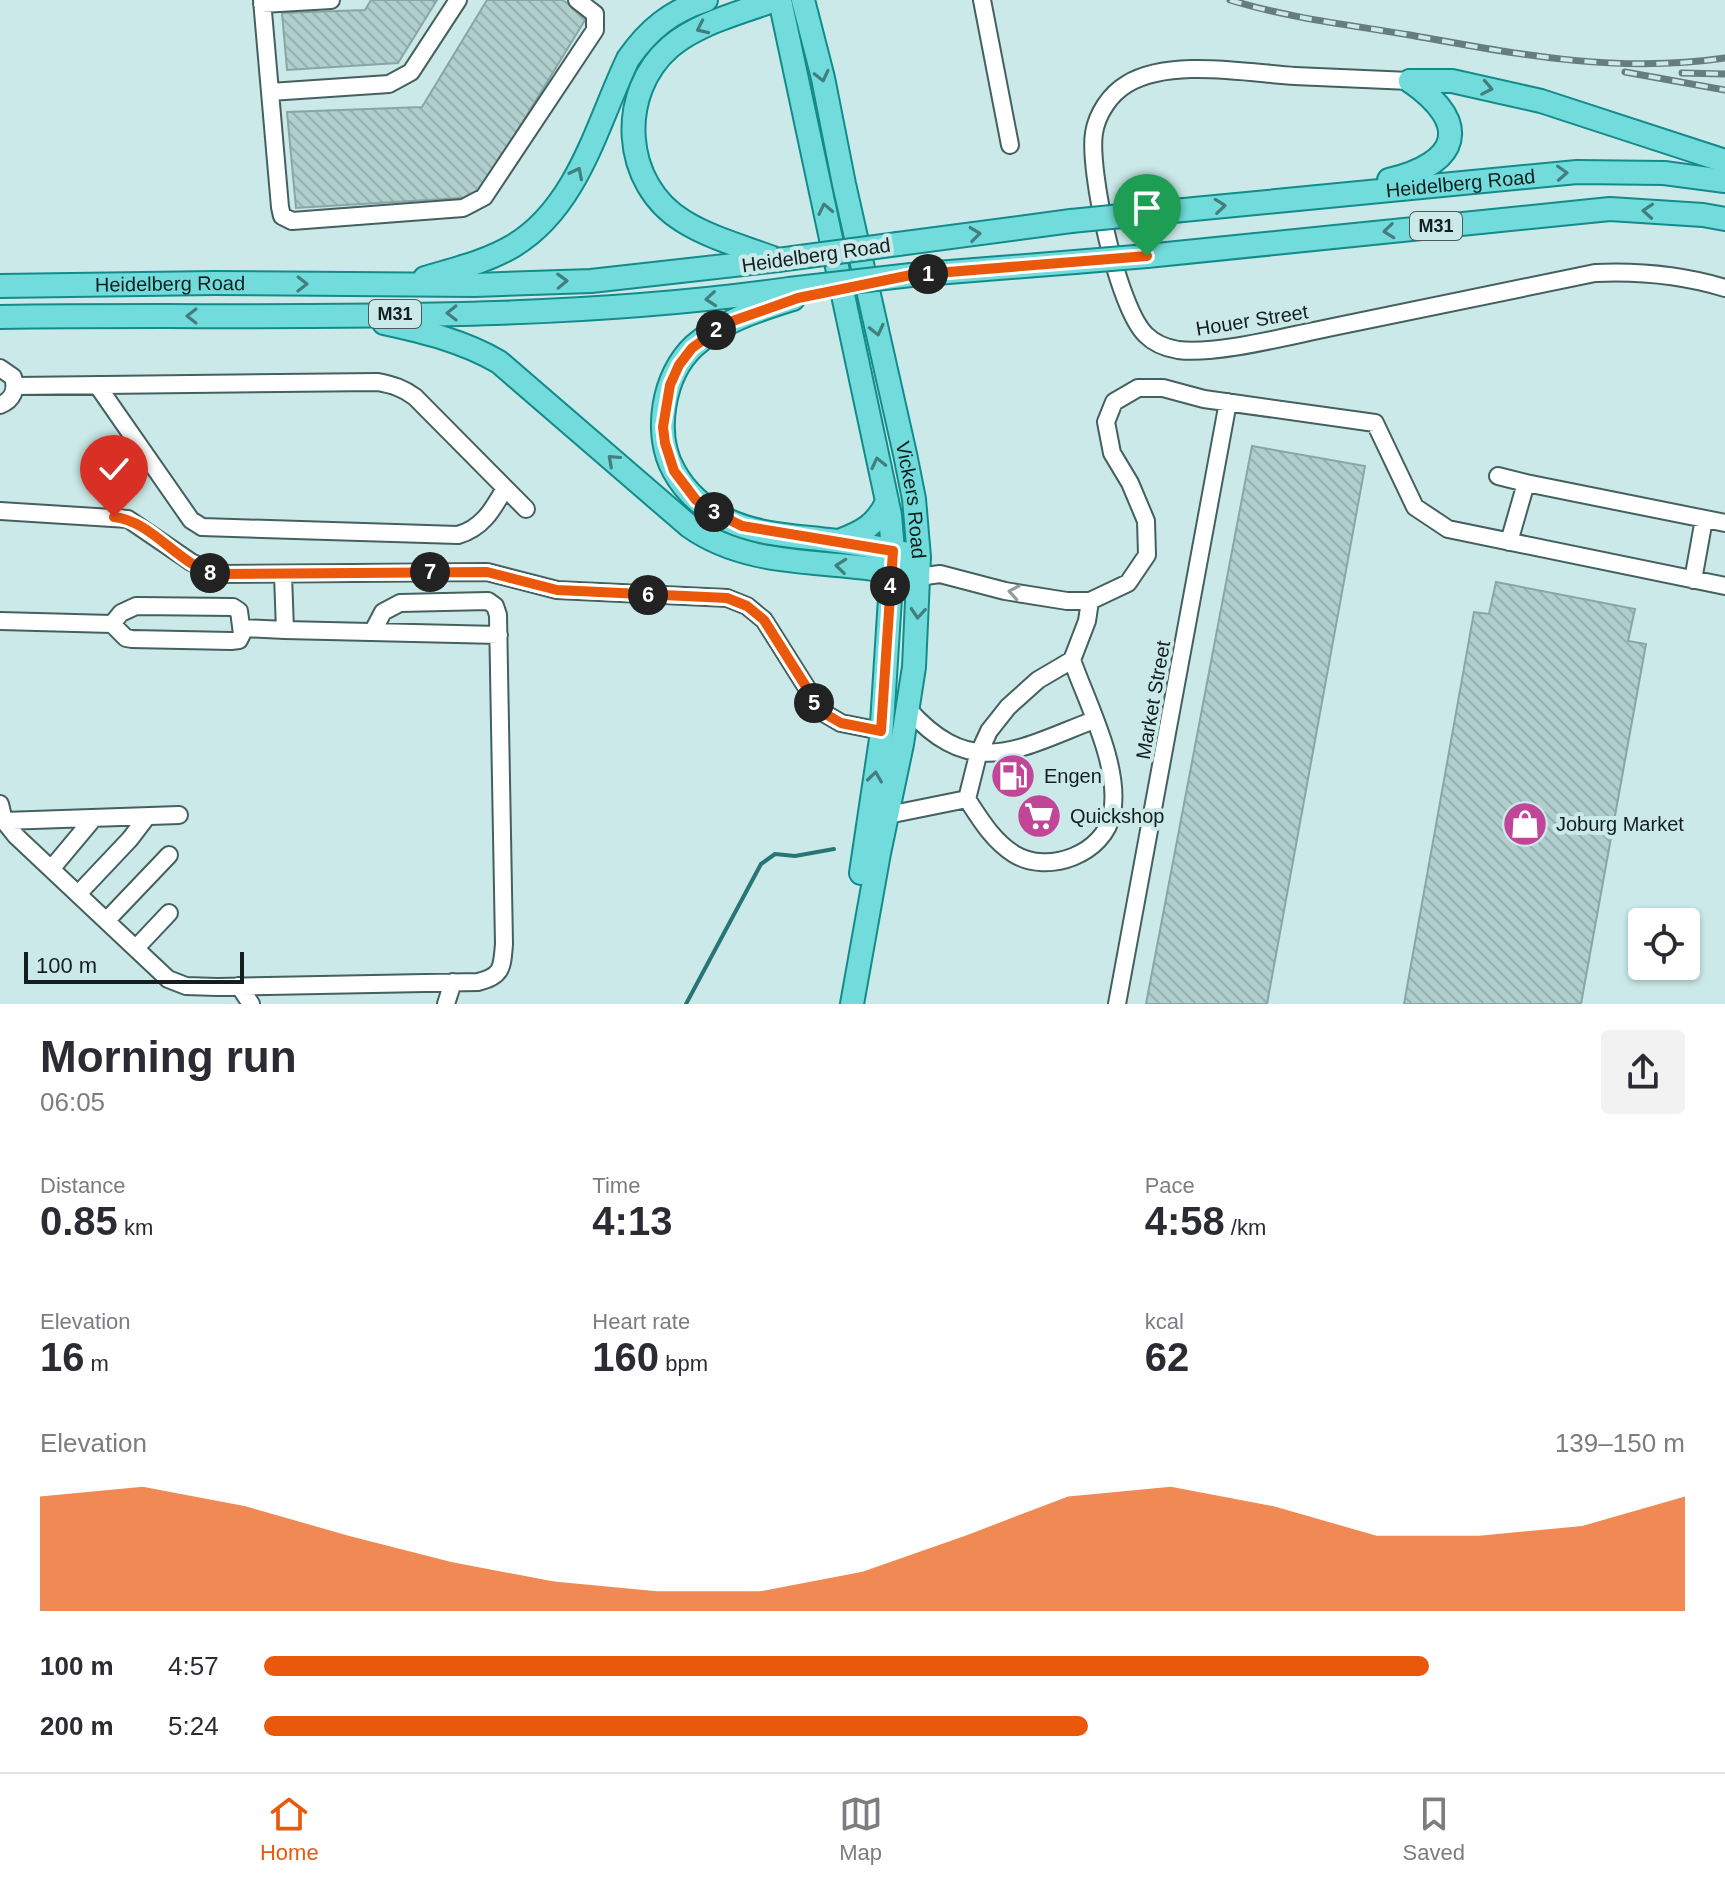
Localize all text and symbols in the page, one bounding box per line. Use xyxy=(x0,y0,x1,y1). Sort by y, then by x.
one-way arrow xyxy=(696,18,711,34)
one-way arrow xyxy=(813,68,830,82)
one-way arrow xyxy=(1480,78,1494,95)
street label: Heidelberg Road xyxy=(1385,165,1536,201)
one-way arrow xyxy=(1556,165,1569,182)
one-way arrow xyxy=(568,166,583,181)
pin xyxy=(1113,174,1181,256)
icon: arrive xyxy=(1125,186,1169,230)
one-way arrow xyxy=(1213,198,1226,215)
one-way arrow xyxy=(817,202,834,216)
one-way arrow xyxy=(1641,203,1654,220)
road number: M31 xyxy=(1410,212,1462,240)
one-way arrow xyxy=(1382,222,1395,239)
one-way arrow xyxy=(969,225,982,242)
street label: Heidelberg Road xyxy=(740,234,892,276)
pin: 1 xyxy=(908,254,948,294)
text: 1 xyxy=(922,261,934,286)
street label: Heidelberg Road xyxy=(95,272,245,296)
one-way arrow xyxy=(556,273,569,290)
one-way arrow xyxy=(296,275,309,293)
one-way arrow xyxy=(704,290,717,307)
road number: M31 xyxy=(369,300,421,328)
street label: Houer Street xyxy=(1194,300,1310,340)
one-way arrow xyxy=(445,304,458,322)
one-way arrow xyxy=(185,307,198,325)
pin: 2 xyxy=(696,310,736,350)
text: 2 xyxy=(710,317,722,342)
one-way arrow xyxy=(868,322,885,336)
pin xyxy=(80,435,148,517)
street label: Vickers Road xyxy=(891,439,930,560)
icon: check xyxy=(92,447,136,491)
one-way arrow xyxy=(608,455,623,470)
one-way arrow xyxy=(870,457,887,470)
pin: 3 xyxy=(694,492,734,532)
text: 3 xyxy=(708,499,720,524)
pin: 7 xyxy=(410,552,450,592)
pin: 8 xyxy=(190,553,230,593)
one-way arrow xyxy=(834,557,847,574)
text: 7 xyxy=(424,559,436,584)
text: 8 xyxy=(204,560,216,585)
pin: 4 xyxy=(870,566,910,606)
text: 4 xyxy=(884,573,896,598)
pin: 6 xyxy=(628,575,668,615)
text: 6 xyxy=(642,582,654,607)
one-way arrow xyxy=(1007,585,1021,602)
one-way arrow xyxy=(909,607,926,620)
street label: Market Street xyxy=(1132,639,1174,761)
pin: 5 xyxy=(794,683,834,723)
text: 5 xyxy=(808,690,820,715)
fuel station icon: Engen xyxy=(989,752,1037,800)
place label: Engen xyxy=(1044,765,1102,787)
one-way arrow xyxy=(866,770,883,784)
supermarket icon: Quickshop xyxy=(1015,792,1063,840)
shop icon: Joburg Market xyxy=(1501,800,1549,848)
place label: Quickshop xyxy=(1070,805,1165,827)
place label: Joburg Market xyxy=(1556,813,1684,835)
map controls xyxy=(1628,908,1700,980)
button: locate xyxy=(1628,908,1700,980)
scale bar xyxy=(24,948,244,984)
text: 100 m xyxy=(36,953,97,978)
button: share xyxy=(1601,1030,1685,1114)
text: Morning run xyxy=(40,1032,297,1081)
text: 06:05 xyxy=(40,1087,105,1117)
text: Distance xyxy=(40,1173,126,1198)
text: Time xyxy=(592,1173,640,1198)
text: Pace xyxy=(1145,1173,1195,1198)
text: 0.85 xyxy=(40,1199,118,1243)
text: 4:13 xyxy=(592,1199,672,1243)
text: 4:58 xyxy=(1145,1199,1225,1243)
text: km xyxy=(118,1215,153,1240)
text: /km xyxy=(1225,1215,1266,1240)
text: Elevation xyxy=(40,1309,131,1334)
text: Heart rate xyxy=(592,1309,690,1334)
text: kcal xyxy=(1145,1309,1184,1334)
text: 16 xyxy=(40,1335,85,1379)
text: 160 xyxy=(592,1335,659,1379)
text: 62 xyxy=(1145,1335,1189,1379)
text: m xyxy=(85,1351,109,1376)
text: bpm xyxy=(659,1351,708,1376)
text: Elevation xyxy=(40,1428,147,1458)
text: 139–150 m xyxy=(1555,1428,1685,1458)
text: 100 m xyxy=(40,1651,114,1681)
text: 4:57 xyxy=(168,1651,219,1681)
text: 200 m xyxy=(40,1711,114,1741)
text: 5:24 xyxy=(168,1711,219,1741)
tab: Home xyxy=(260,1792,319,1866)
tab: Map xyxy=(839,1792,883,1866)
tab: Saved xyxy=(1403,1792,1465,1866)

